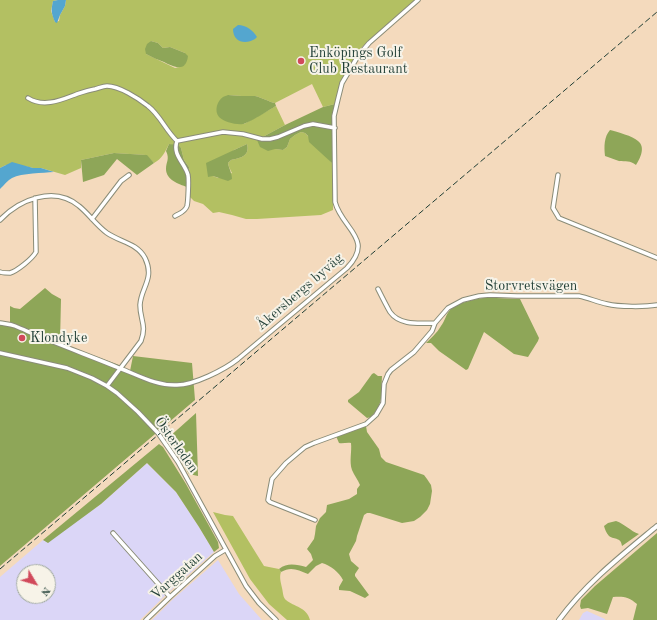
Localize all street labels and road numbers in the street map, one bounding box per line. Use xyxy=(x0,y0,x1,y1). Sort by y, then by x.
street label: Åkersbergs byväg xyxy=(253,250,347,334)
street label: Storvretsvägen xyxy=(485,278,577,294)
street label: Österleden xyxy=(151,414,201,476)
street label: Varggatan xyxy=(148,548,206,604)

